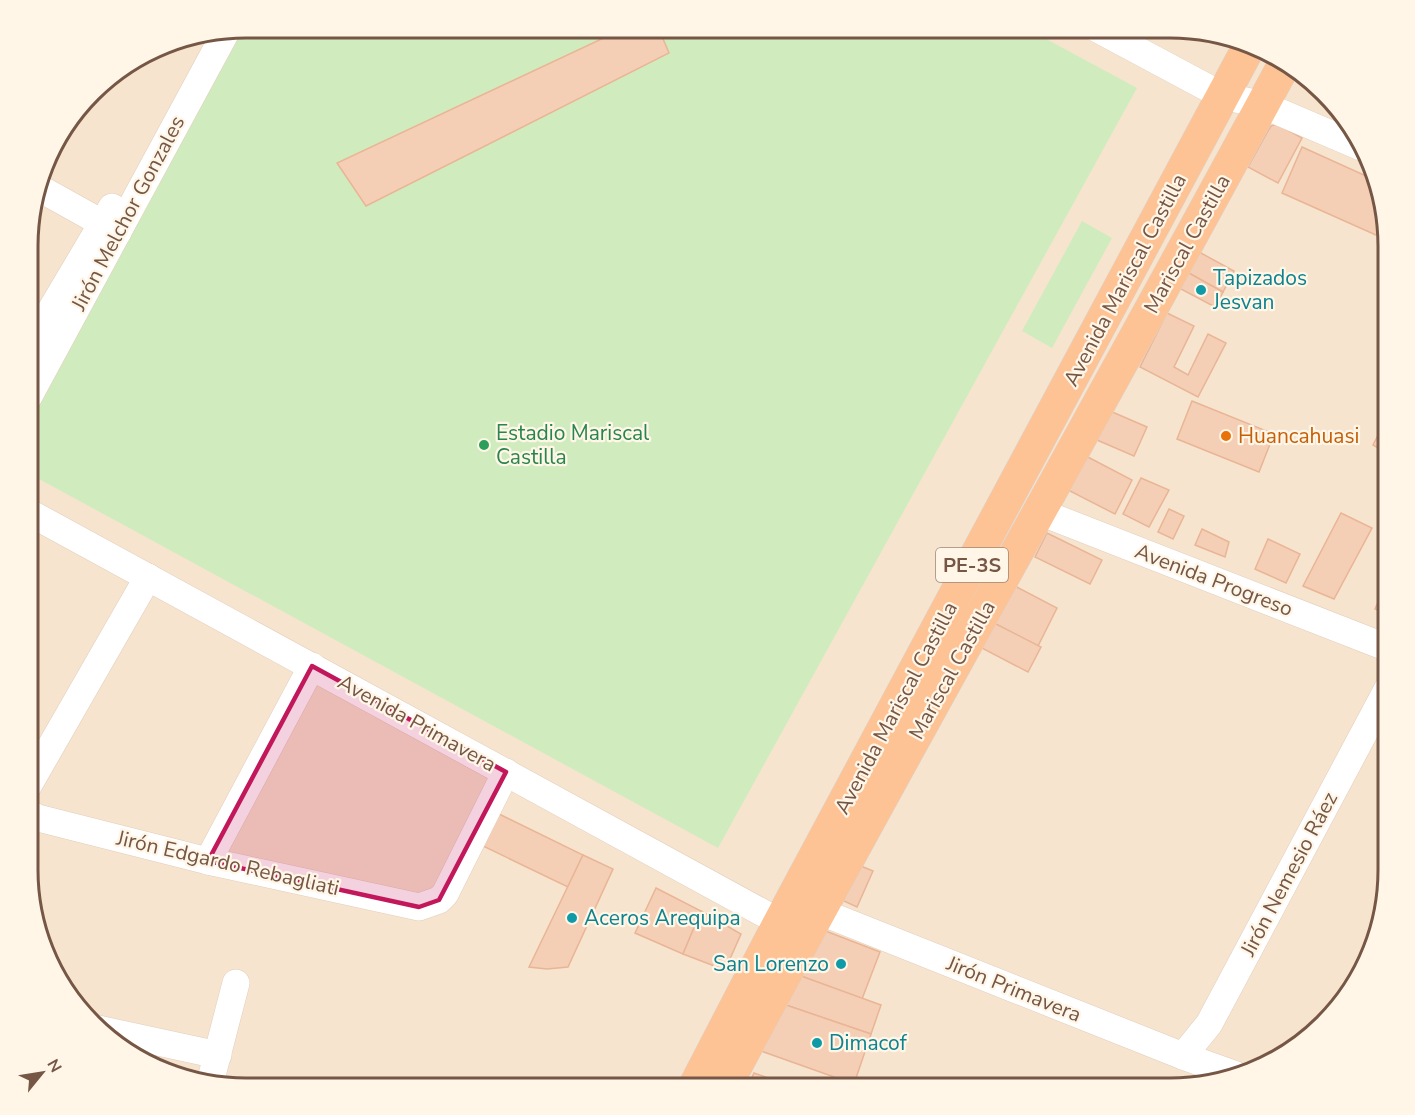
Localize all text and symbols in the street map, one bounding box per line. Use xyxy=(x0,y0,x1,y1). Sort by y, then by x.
street label: Jirón Melchor Gonzales xyxy=(64,111,191,316)
street label: Avenida Mariscal Castilla xyxy=(1057,169,1193,391)
street label: Mariscal Castilla xyxy=(1137,170,1237,318)
place label: Tapizados Jesvan xyxy=(1212,264,1307,316)
marker: Tapizados Jesvan xyxy=(1194,283,1208,297)
place label: Estadio Mariscal Castilla xyxy=(496,419,650,471)
place label: Huancahuasi xyxy=(1238,422,1359,450)
marker: Huancahuasi xyxy=(1219,429,1233,443)
marker: Estadio Mariscal Castilla xyxy=(477,438,491,452)
street label: Avenida Progreso xyxy=(1131,537,1297,623)
road number: PE-3S xyxy=(936,548,1008,582)
street label: Mariscal Castilla xyxy=(902,596,1002,744)
street label: Avenida Mariscal Castilla xyxy=(828,597,964,819)
street label: Avenida Primavera xyxy=(333,668,501,778)
street label: Jirón Nemesio Ráez xyxy=(1233,787,1344,962)
street label: Jirón Edgardo Rebagliati xyxy=(113,824,342,902)
place label: Aceros Arequipa xyxy=(584,904,741,932)
marker: Aceros Arequipa xyxy=(565,911,579,925)
street label: Jirón Primavera xyxy=(942,949,1086,1029)
place label: San Lorenzo xyxy=(713,950,829,978)
marker: San Lorenzo xyxy=(834,957,848,971)
place label: Dimacof xyxy=(829,1029,908,1057)
marker: Dimacof xyxy=(810,1036,824,1050)
north arrow xyxy=(12,1043,72,1103)
text: N xyxy=(42,1055,67,1077)

